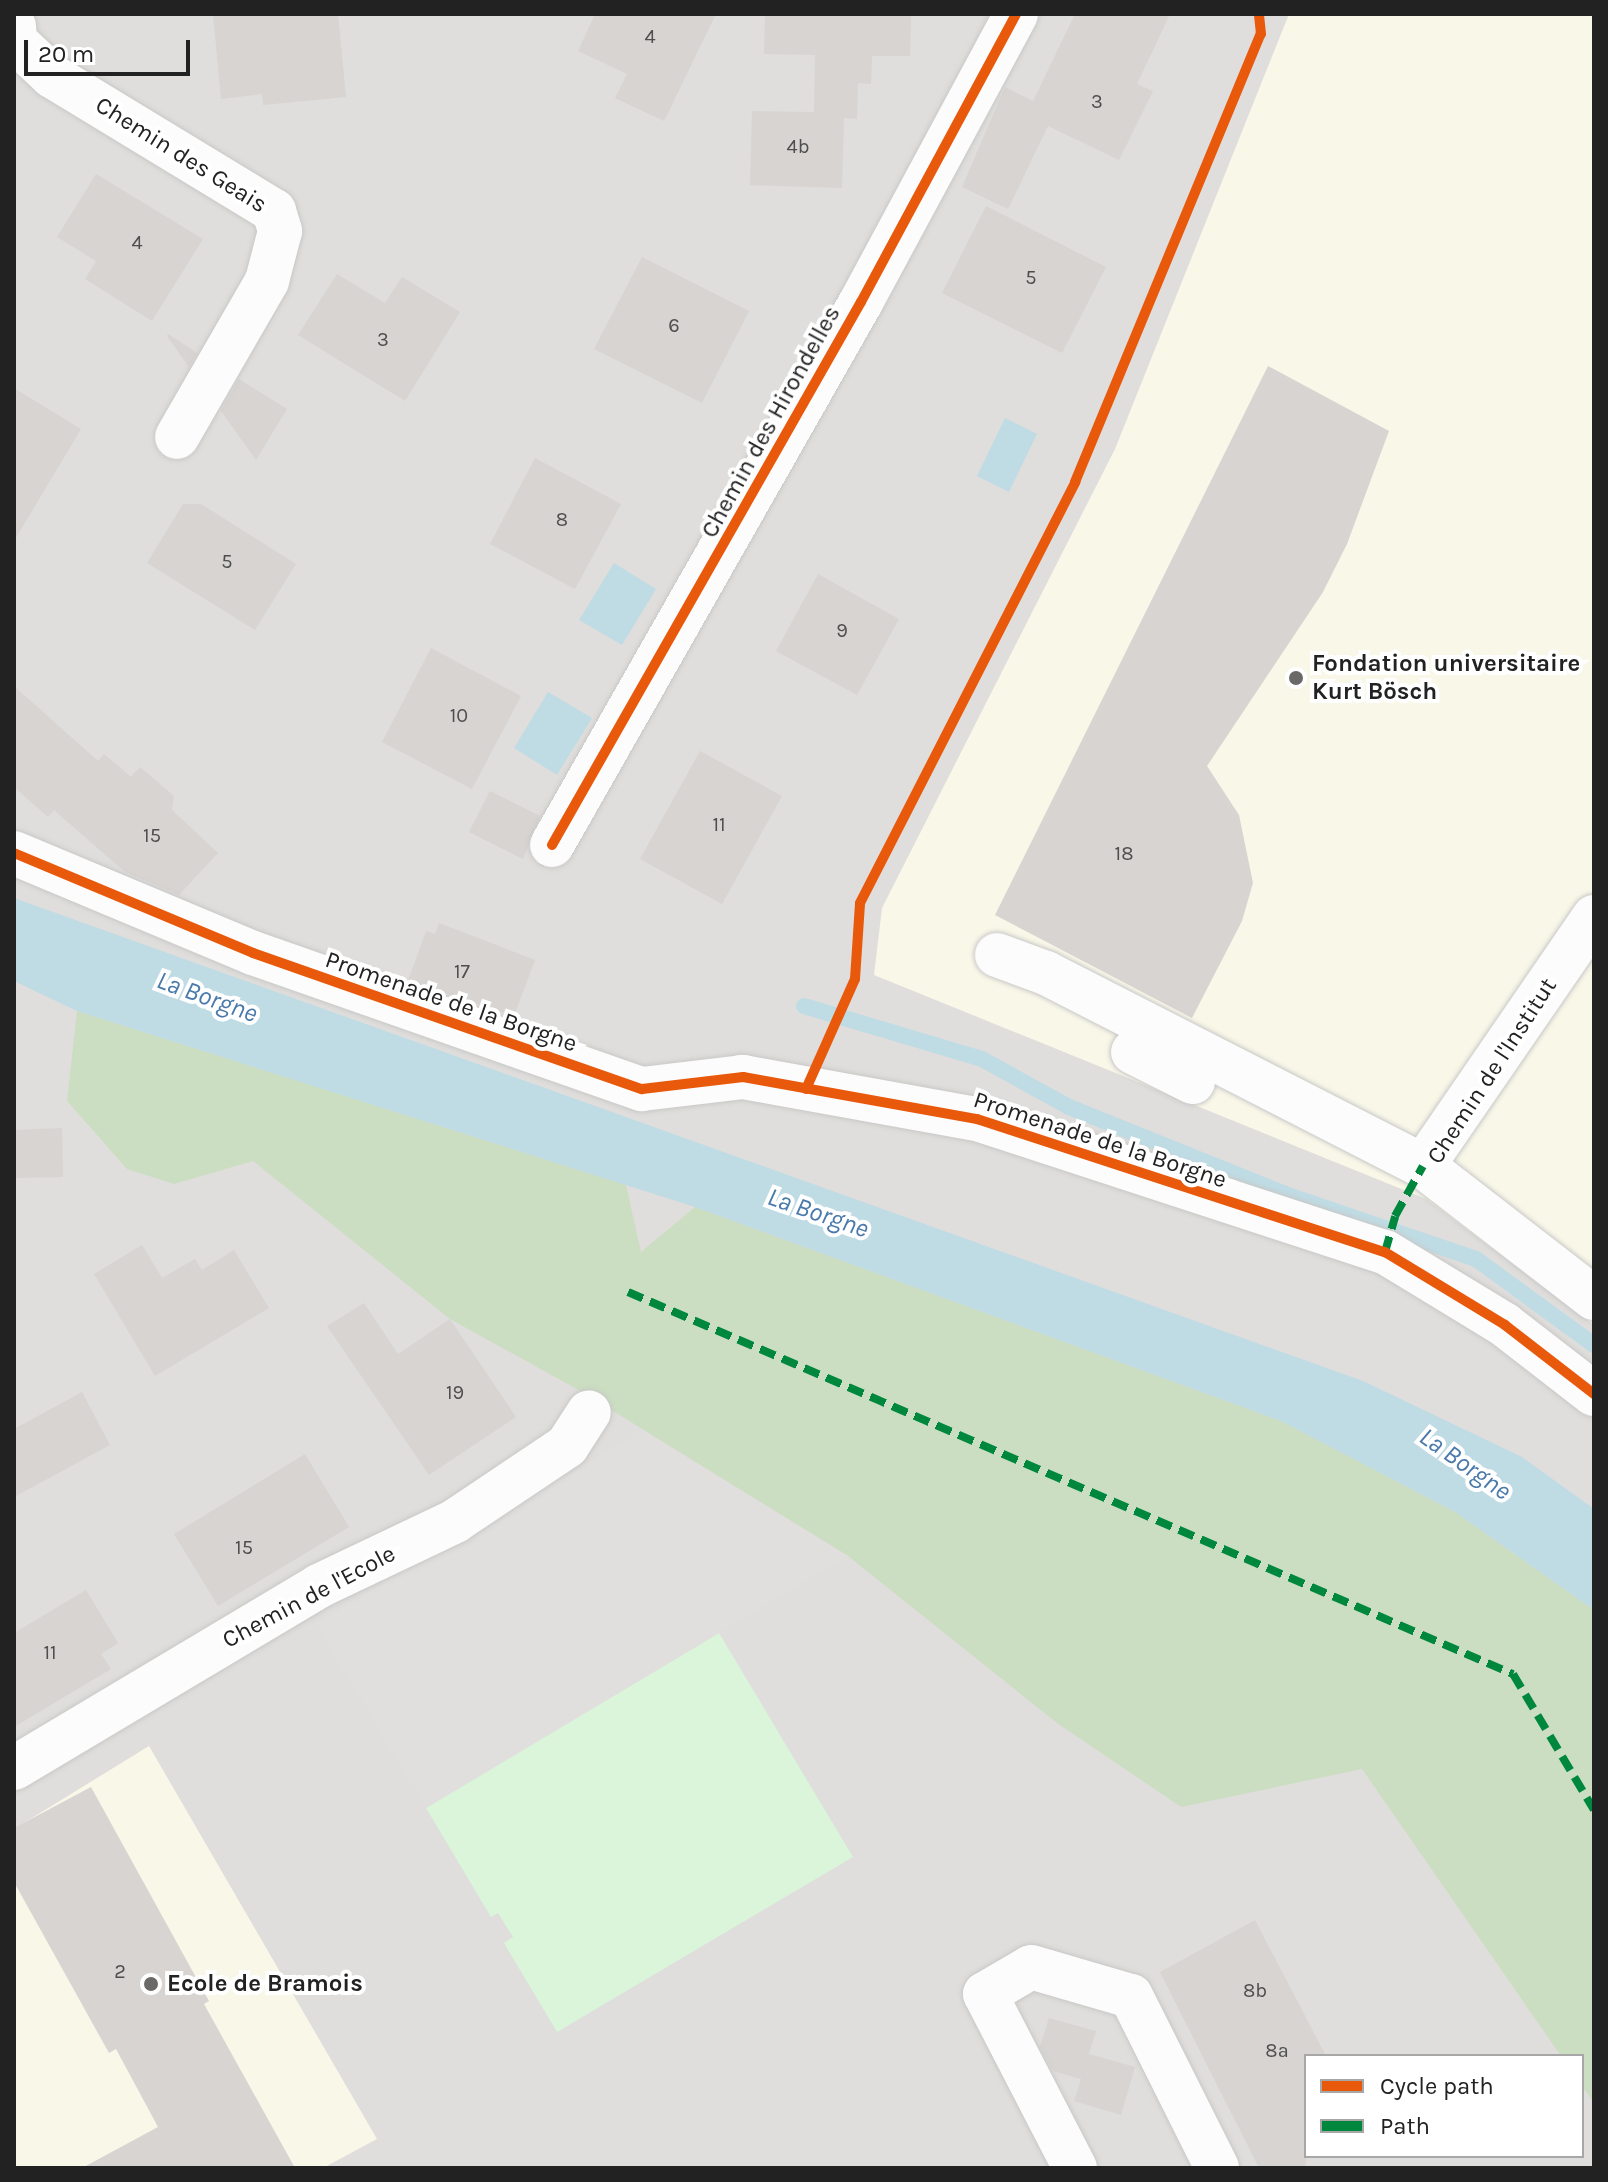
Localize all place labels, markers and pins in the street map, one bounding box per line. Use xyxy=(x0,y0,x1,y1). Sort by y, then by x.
place label: Fondation universitaire Kurt Bösch xyxy=(1312,650,1580,706)
marker: Fondation universitaire Kurt Bösch xyxy=(1287,669,1305,687)
place label: Ecole de Bramois xyxy=(167,1970,363,1998)
marker: Ecole de Bramois xyxy=(142,1975,160,1993)

